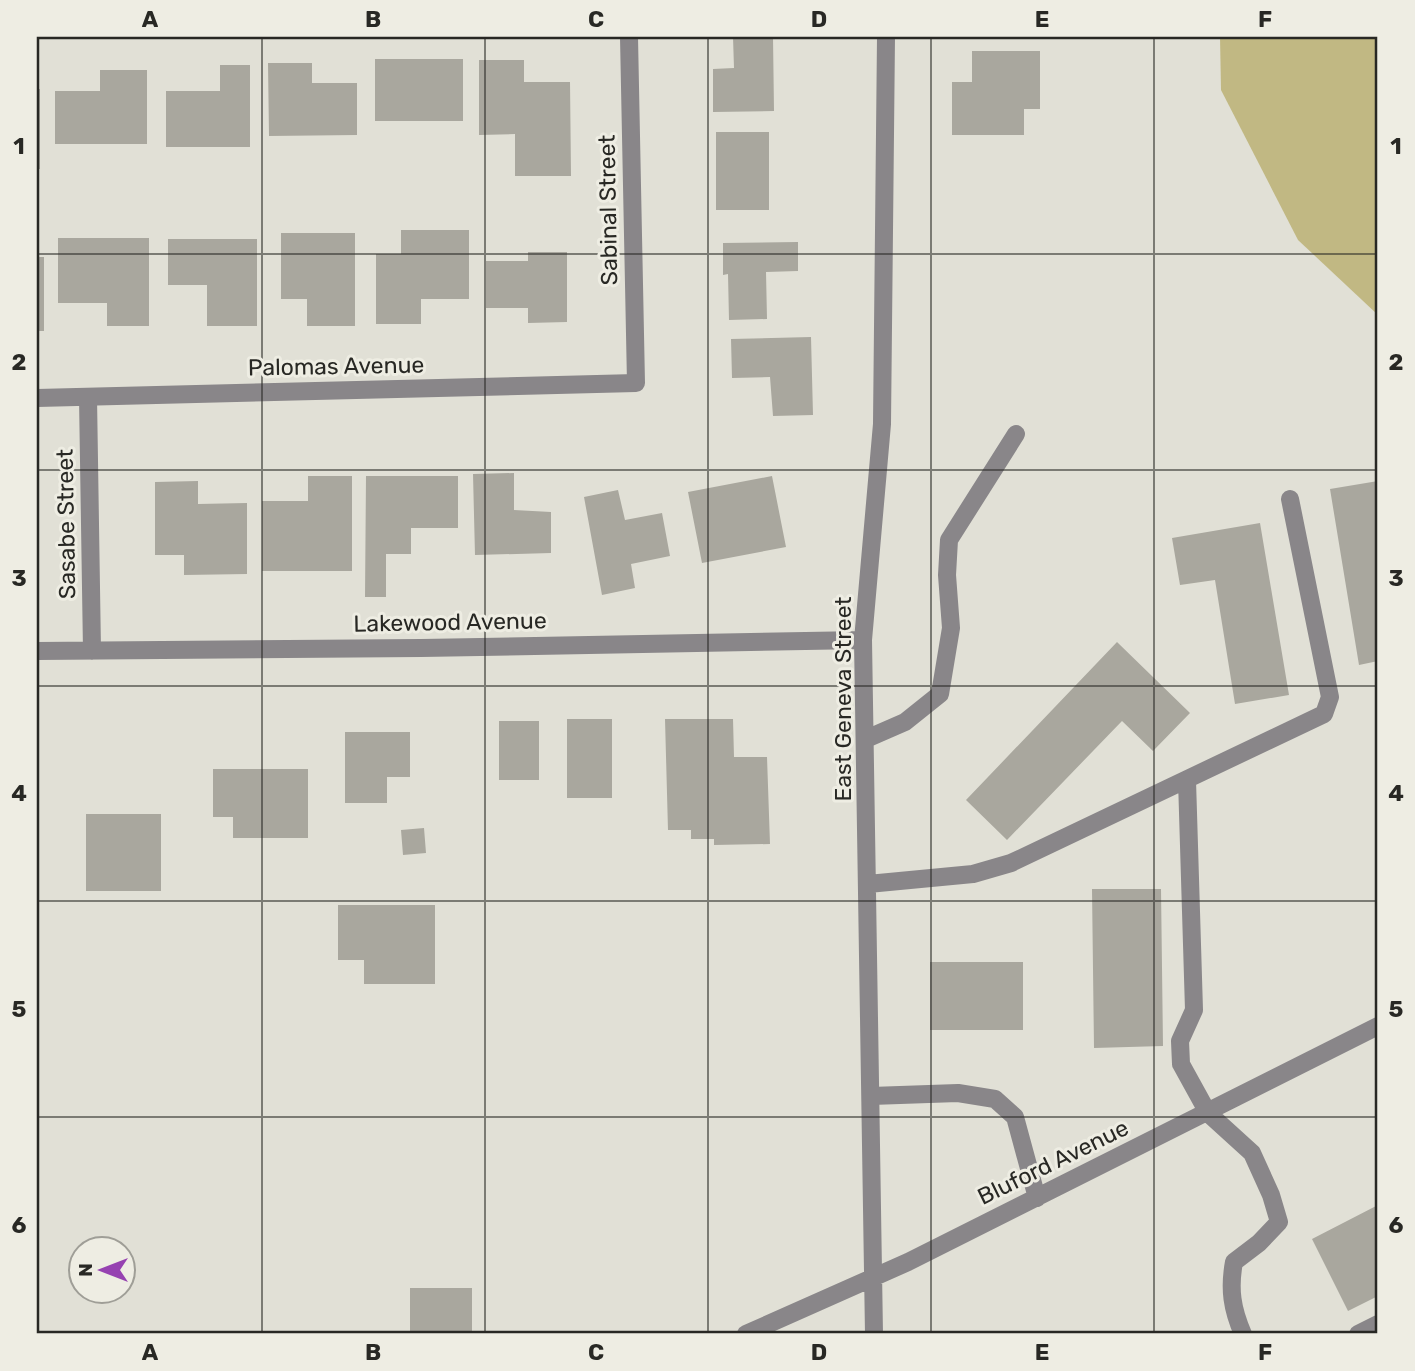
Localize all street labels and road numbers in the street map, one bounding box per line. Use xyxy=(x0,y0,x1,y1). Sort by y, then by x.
street label: Sabinal Street xyxy=(593,134,623,286)
street label: Palomas Avenue xyxy=(248,350,424,382)
street label: Sasabe Street xyxy=(51,449,81,599)
street label: East Geneva Street xyxy=(829,596,857,802)
street label: Lakewood Avenue xyxy=(353,606,547,638)
street label: Bluford Avenue xyxy=(973,1113,1133,1211)

